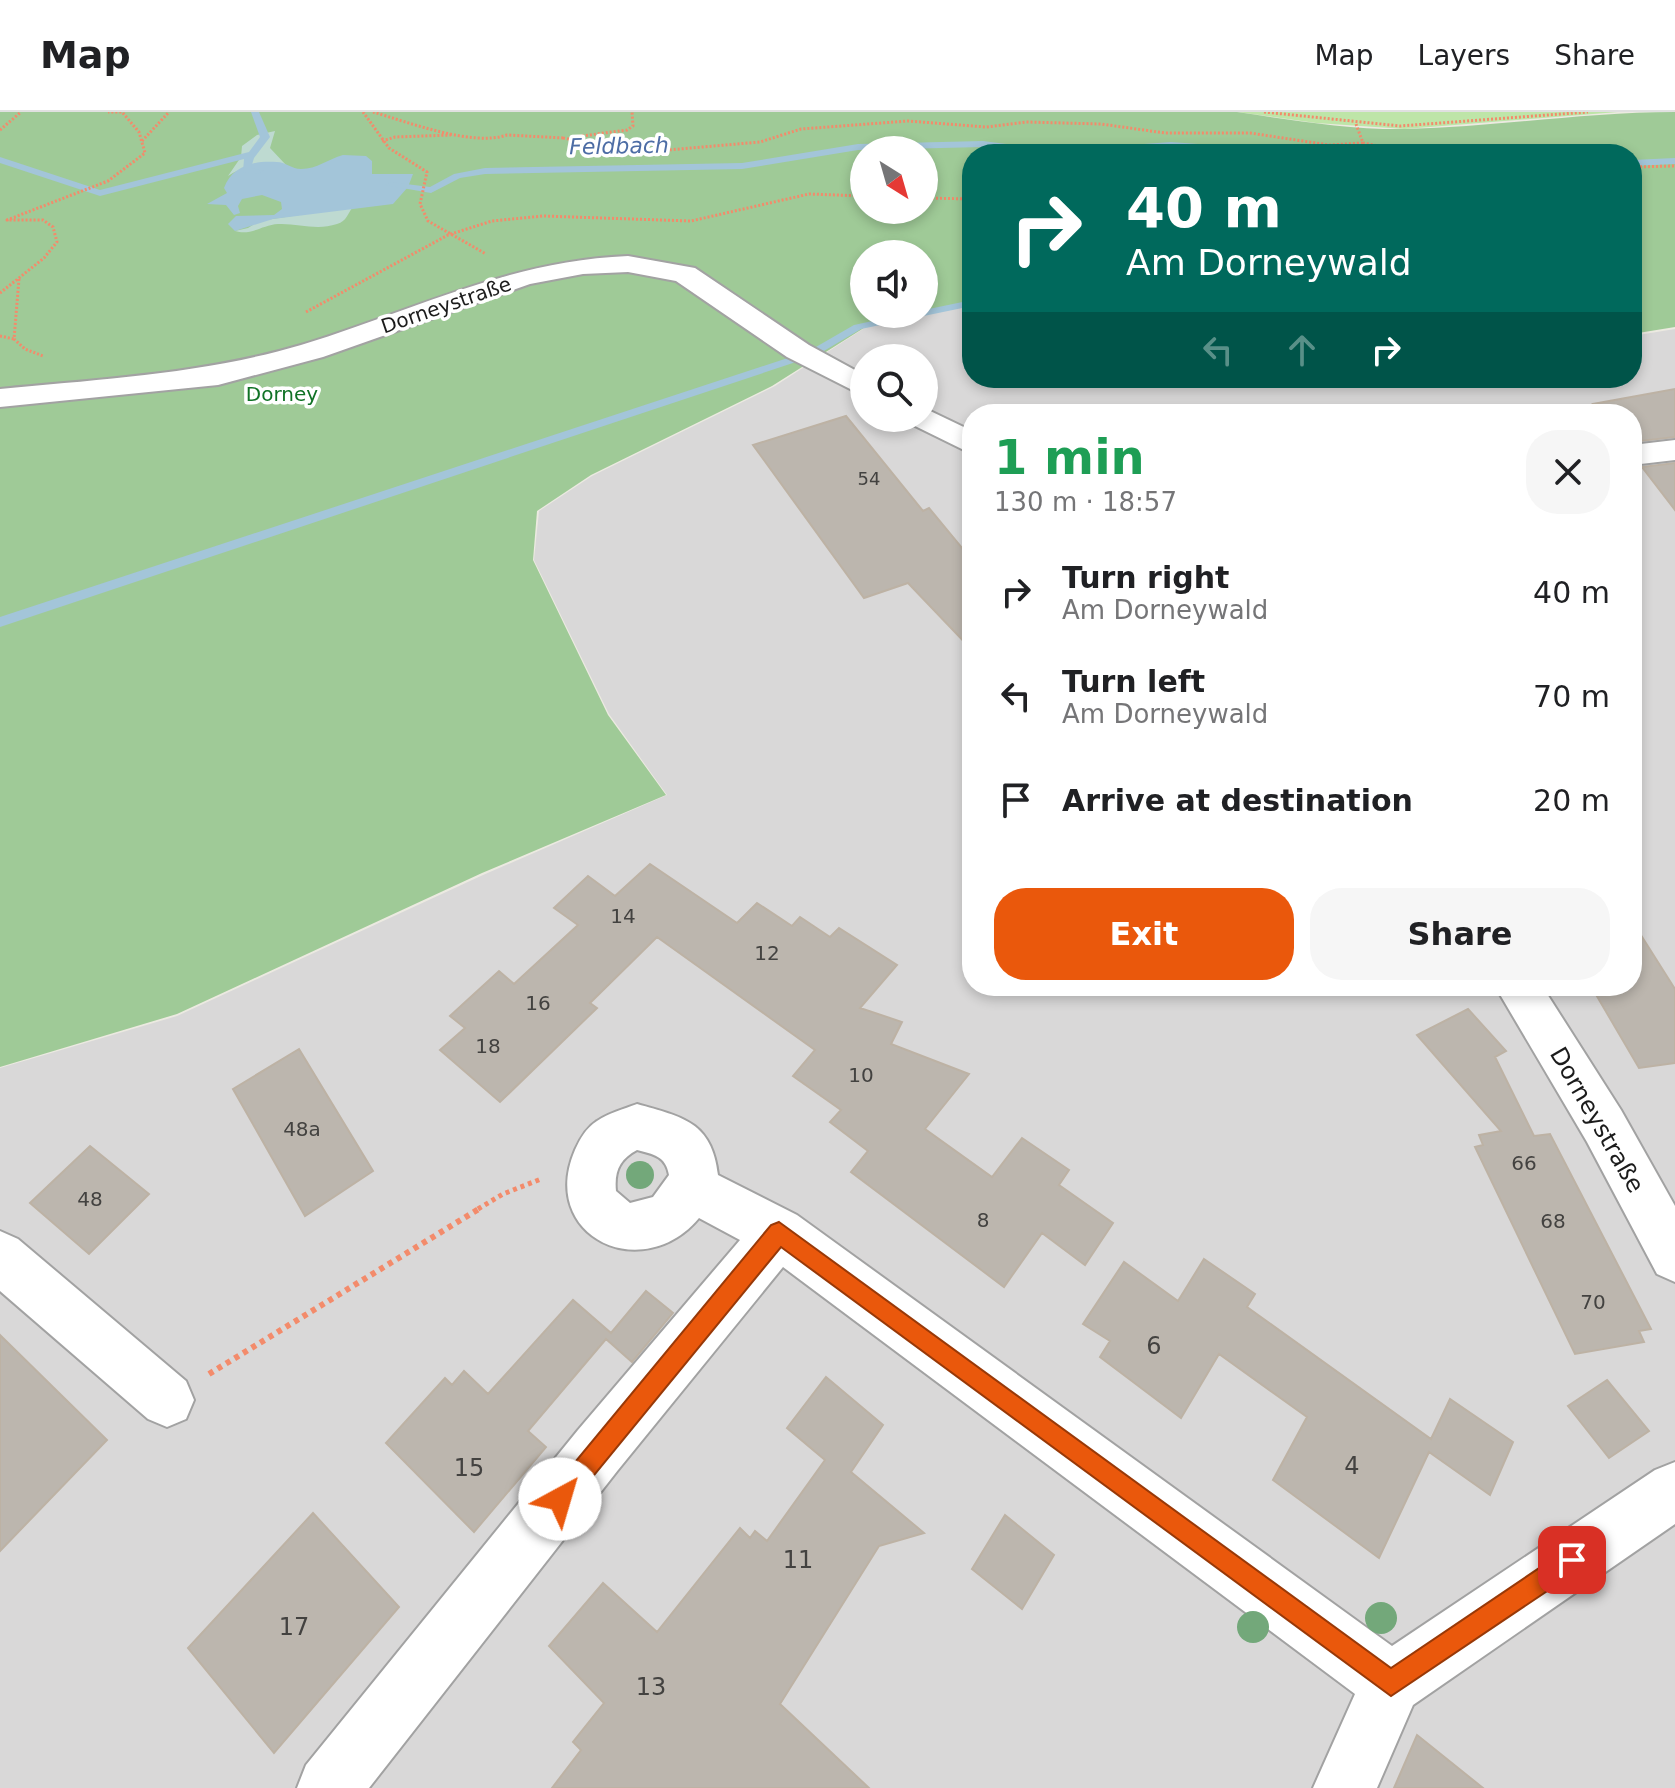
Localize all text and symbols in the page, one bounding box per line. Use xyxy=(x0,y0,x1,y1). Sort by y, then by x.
text: Map xyxy=(40,33,131,77)
text: Map xyxy=(1314,39,1374,72)
text: Layers xyxy=(1418,39,1510,72)
text: Share xyxy=(1554,39,1635,72)
water label: Feldbach xyxy=(569,133,669,159)
north arrow xyxy=(850,136,938,224)
map controls xyxy=(850,136,938,432)
text: 40 m xyxy=(1126,175,1282,240)
icon: right xyxy=(994,176,1098,280)
button: sound xyxy=(850,240,938,328)
text: Am Dorneywald xyxy=(1126,242,1412,283)
street label: Dorneystraße xyxy=(378,272,514,338)
icon: left xyxy=(1196,328,1240,372)
icon: ahead xyxy=(1280,328,1324,372)
icon: right xyxy=(1364,328,1408,372)
button: search xyxy=(850,344,938,432)
park label: Dorney xyxy=(246,382,318,406)
text: 1 min xyxy=(994,429,1145,485)
button: close xyxy=(1526,430,1610,514)
house number: 54 xyxy=(858,468,880,489)
text: 130 m · 18:57 xyxy=(994,487,1177,517)
text: Turn right xyxy=(1062,560,1229,595)
icon: right xyxy=(994,570,1038,614)
text: 40 m xyxy=(1533,575,1610,610)
text: Am Dorneywald xyxy=(1062,595,1268,625)
text: Turn left xyxy=(1062,664,1205,699)
icon: left xyxy=(994,674,1038,718)
text: 70 m xyxy=(1533,679,1610,714)
text: Am Dorneywald xyxy=(1062,699,1268,729)
icon: arrive xyxy=(994,778,1038,822)
text: Arrive at destination xyxy=(1062,783,1413,818)
text: 20 m xyxy=(1533,783,1610,818)
button: Exit xyxy=(994,888,1294,980)
button: Share xyxy=(1310,888,1610,980)
house number: 14 xyxy=(610,904,636,928)
house number: 12 xyxy=(754,941,780,965)
house number: 16 xyxy=(525,991,551,1015)
house number: 18 xyxy=(475,1034,501,1058)
street label: Dorneystraße xyxy=(1544,1042,1650,1198)
house number: 10 xyxy=(848,1063,874,1087)
house number: 48a xyxy=(283,1117,321,1141)
house number: 66 xyxy=(1511,1151,1537,1175)
house number: 48 xyxy=(77,1187,103,1211)
house number: 8 xyxy=(977,1208,989,1232)
house number: 68 xyxy=(1540,1209,1566,1233)
house number: 70 xyxy=(1580,1290,1606,1314)
house number: 6 xyxy=(1146,1332,1162,1360)
house number: 4 xyxy=(1344,1452,1360,1480)
house number: 15 xyxy=(454,1454,484,1482)
position arrow xyxy=(518,1457,602,1541)
pin xyxy=(1538,1526,1606,1594)
icon: arrive xyxy=(1550,1538,1594,1582)
house number: 11 xyxy=(783,1546,813,1574)
house number: 17 xyxy=(279,1613,309,1641)
house number: 13 xyxy=(636,1673,666,1701)

